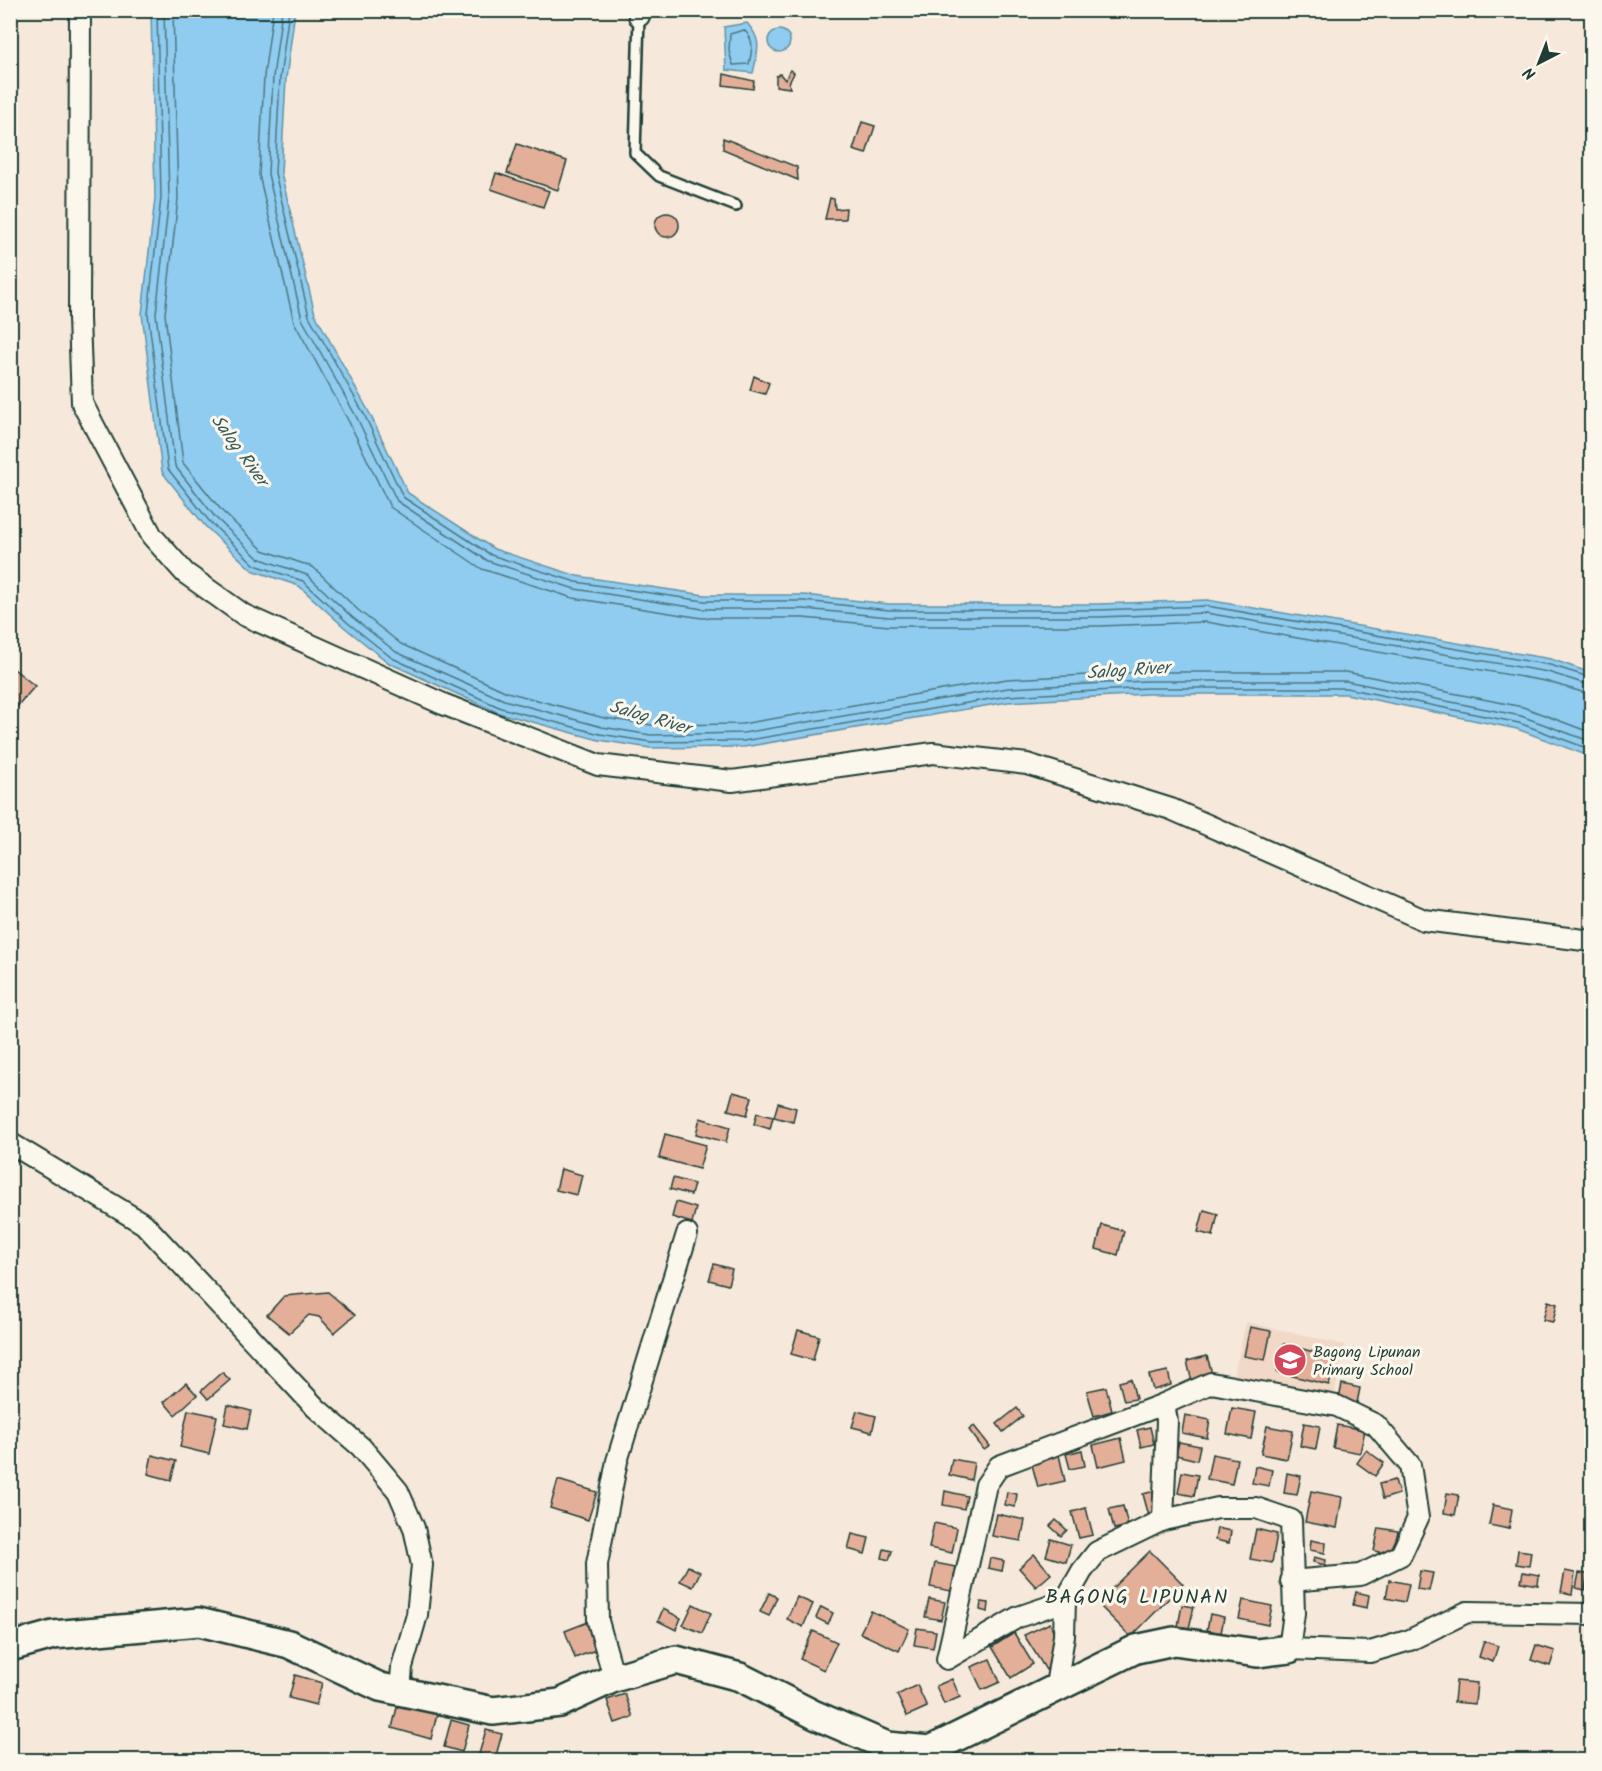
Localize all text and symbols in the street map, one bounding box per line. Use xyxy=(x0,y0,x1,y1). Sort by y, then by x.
north arrow xyxy=(1509,33,1569,93)
text: N xyxy=(1518,60,1542,86)
water label: Salog River xyxy=(203,409,277,496)
water label: Salog River xyxy=(1086,654,1174,689)
water label: Salog River xyxy=(606,693,697,745)
place label: Bagong Lipunan Primary School xyxy=(1313,1340,1421,1383)
school or university icon: Bagong Lipunan Primary School xyxy=(1272,1342,1308,1378)
district label: BAGONG LIPUNAN xyxy=(1045,1582,1229,1614)

